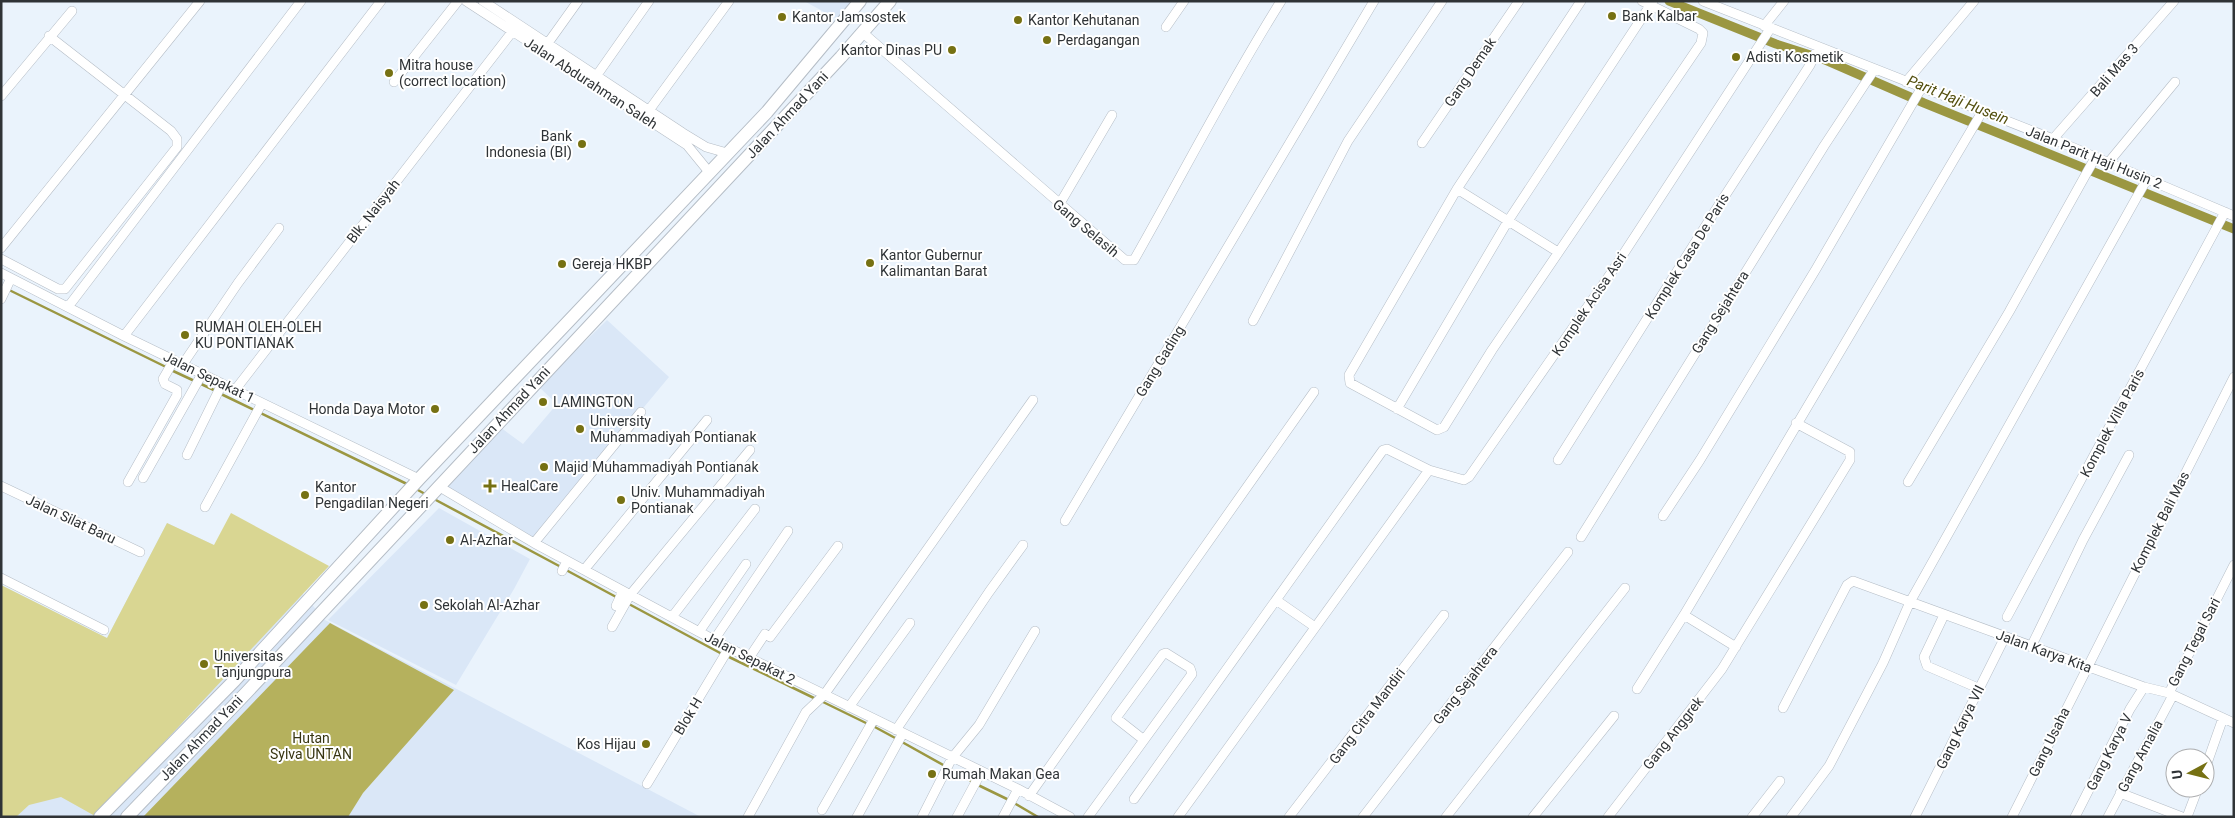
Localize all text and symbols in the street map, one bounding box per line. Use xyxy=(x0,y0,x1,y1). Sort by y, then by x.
place label: Bank Kalbar xyxy=(1622,8,1697,24)
place label: Kantor Jamsostek xyxy=(792,9,907,25)
marker: Bank Kalbar xyxy=(1606,10,1618,22)
marker: Kantor Jamsostek xyxy=(776,11,788,23)
place label: Kantor Kehutanan xyxy=(1028,12,1140,28)
marker: Kantor Kehutanan xyxy=(1012,14,1024,26)
place label: Perdagangan xyxy=(1057,32,1140,48)
street label: Jalan Abdurahman Saleh xyxy=(521,34,661,132)
marker: Perdagangan xyxy=(1041,34,1053,46)
street label: Gang Demak xyxy=(1441,34,1499,110)
street label: Bali Mas 3 xyxy=(2087,40,2141,100)
place label: Kantor Dinas PU xyxy=(841,42,942,58)
marker: Kantor Dinas PU xyxy=(946,44,958,56)
place label: Adisti Kosmetik xyxy=(1746,49,1845,65)
marker: Adisti Kosmetik xyxy=(1730,51,1742,63)
place label: Mitra house (correct location) xyxy=(399,57,506,90)
marker: Mitra house (correct location) xyxy=(383,67,395,79)
street label: Jalan Ahmad Yani xyxy=(743,68,831,162)
water label: Parit Haji Husein xyxy=(1905,71,2011,129)
street label: Jalan Parit Haji Husin 2 xyxy=(2024,122,2165,192)
place label: Bank Indonesia (BI) xyxy=(486,128,573,161)
marker: Bank Indonesia (BI) xyxy=(576,138,588,150)
street label: Blk. Naisyah xyxy=(343,176,403,246)
street label: Komplek Casa De Paris xyxy=(1642,190,1732,322)
street label: Gang Selasih xyxy=(1050,196,1122,260)
place label: Kantor Gubernur Kalimantan Barat xyxy=(880,247,988,279)
street label: Komplek Acisa Asri xyxy=(1549,249,1629,359)
place label: Gereja HKBP xyxy=(572,256,652,272)
marker: Kantor Gubernur Kalimantan Barat xyxy=(864,257,876,269)
marker: Gereja HKBP xyxy=(556,258,568,270)
street label: Gang Sejahtera xyxy=(1688,268,1752,356)
place label: RUMAH OLEH-OLEH KU PONTIANAK xyxy=(195,319,322,351)
street label: Gang Gading xyxy=(1132,322,1188,400)
marker: RUMAH OLEH-OLEH KU PONTIANAK xyxy=(179,329,191,341)
street label: Jalan Sepakat 1 xyxy=(161,348,257,406)
street label: Jalan Ahmad Yani xyxy=(465,363,553,457)
street label: Komplek Villa Paris xyxy=(2077,366,2147,480)
place label: LAMINGTON xyxy=(553,394,633,410)
marker: LAMINGTON xyxy=(537,396,549,408)
place label: Honda Daya Motor xyxy=(309,401,425,417)
marker: Honda Daya Motor xyxy=(429,403,441,415)
place label: University Muhammadiyah Pontianak xyxy=(590,413,757,445)
marker: University Muhammadiyah Pontianak xyxy=(574,423,586,435)
place label: Majid Muhammadiyah Pontianak xyxy=(554,459,759,475)
marker: Majid Muhammadiyah Pontianak xyxy=(538,461,550,473)
street label: Komplek Bali Mas xyxy=(2127,469,2193,575)
place label: HealCare xyxy=(501,478,558,494)
place label: Kantor Pengadilan Negeri xyxy=(315,479,429,511)
marker: HealCare xyxy=(483,479,497,493)
place label: Univ. Muhammadiyah Pontianak xyxy=(631,484,765,516)
marker: Kantor Pengadilan Negeri xyxy=(299,489,311,501)
street label: Jalan Silat Baru xyxy=(24,491,118,547)
marker: Univ. Muhammadiyah Pontianak xyxy=(615,494,627,506)
place label: Al-Azhar xyxy=(460,532,513,548)
marker: Al-Azhar xyxy=(444,534,456,546)
street label: Gang Tegal Sari xyxy=(2165,595,2223,689)
place label: Sekolah Al-Azhar xyxy=(434,597,540,613)
marker: Sekolah Al-Azhar xyxy=(418,599,430,611)
street label: Jalan Karya Kita xyxy=(1994,626,2094,676)
street label: Jalan Sepakat 2 xyxy=(702,628,798,688)
street label: Gang Sejahtera xyxy=(1430,643,1500,727)
place label: Universitas Tanjungpura xyxy=(214,648,291,680)
marker: Universitas Tanjungpura xyxy=(198,658,210,670)
street label: Gang Citra Mandiri xyxy=(1326,665,1408,767)
street label: Gang Karya VII xyxy=(1933,682,1987,772)
street label: Jalan Ahmad Yani xyxy=(156,692,246,784)
street label: Gang Anggrek xyxy=(1640,693,1707,773)
street label: Blok H xyxy=(671,694,705,738)
street label: Gang Usaha xyxy=(2025,705,2073,779)
street label: Gang Karya V xyxy=(2083,711,2135,793)
street label: Gang Amalia xyxy=(2114,717,2166,795)
park label: Hutan Sylva UNTAN xyxy=(270,730,352,762)
place label: Kos Hijau xyxy=(577,736,636,752)
marker: Kos Hijau xyxy=(640,738,652,750)
north arrow xyxy=(2165,748,2215,798)
place label: Rumah Makan Gea xyxy=(942,766,1060,782)
marker: Rumah Makan Gea xyxy=(926,768,938,780)
text: U xyxy=(2169,769,2186,780)

